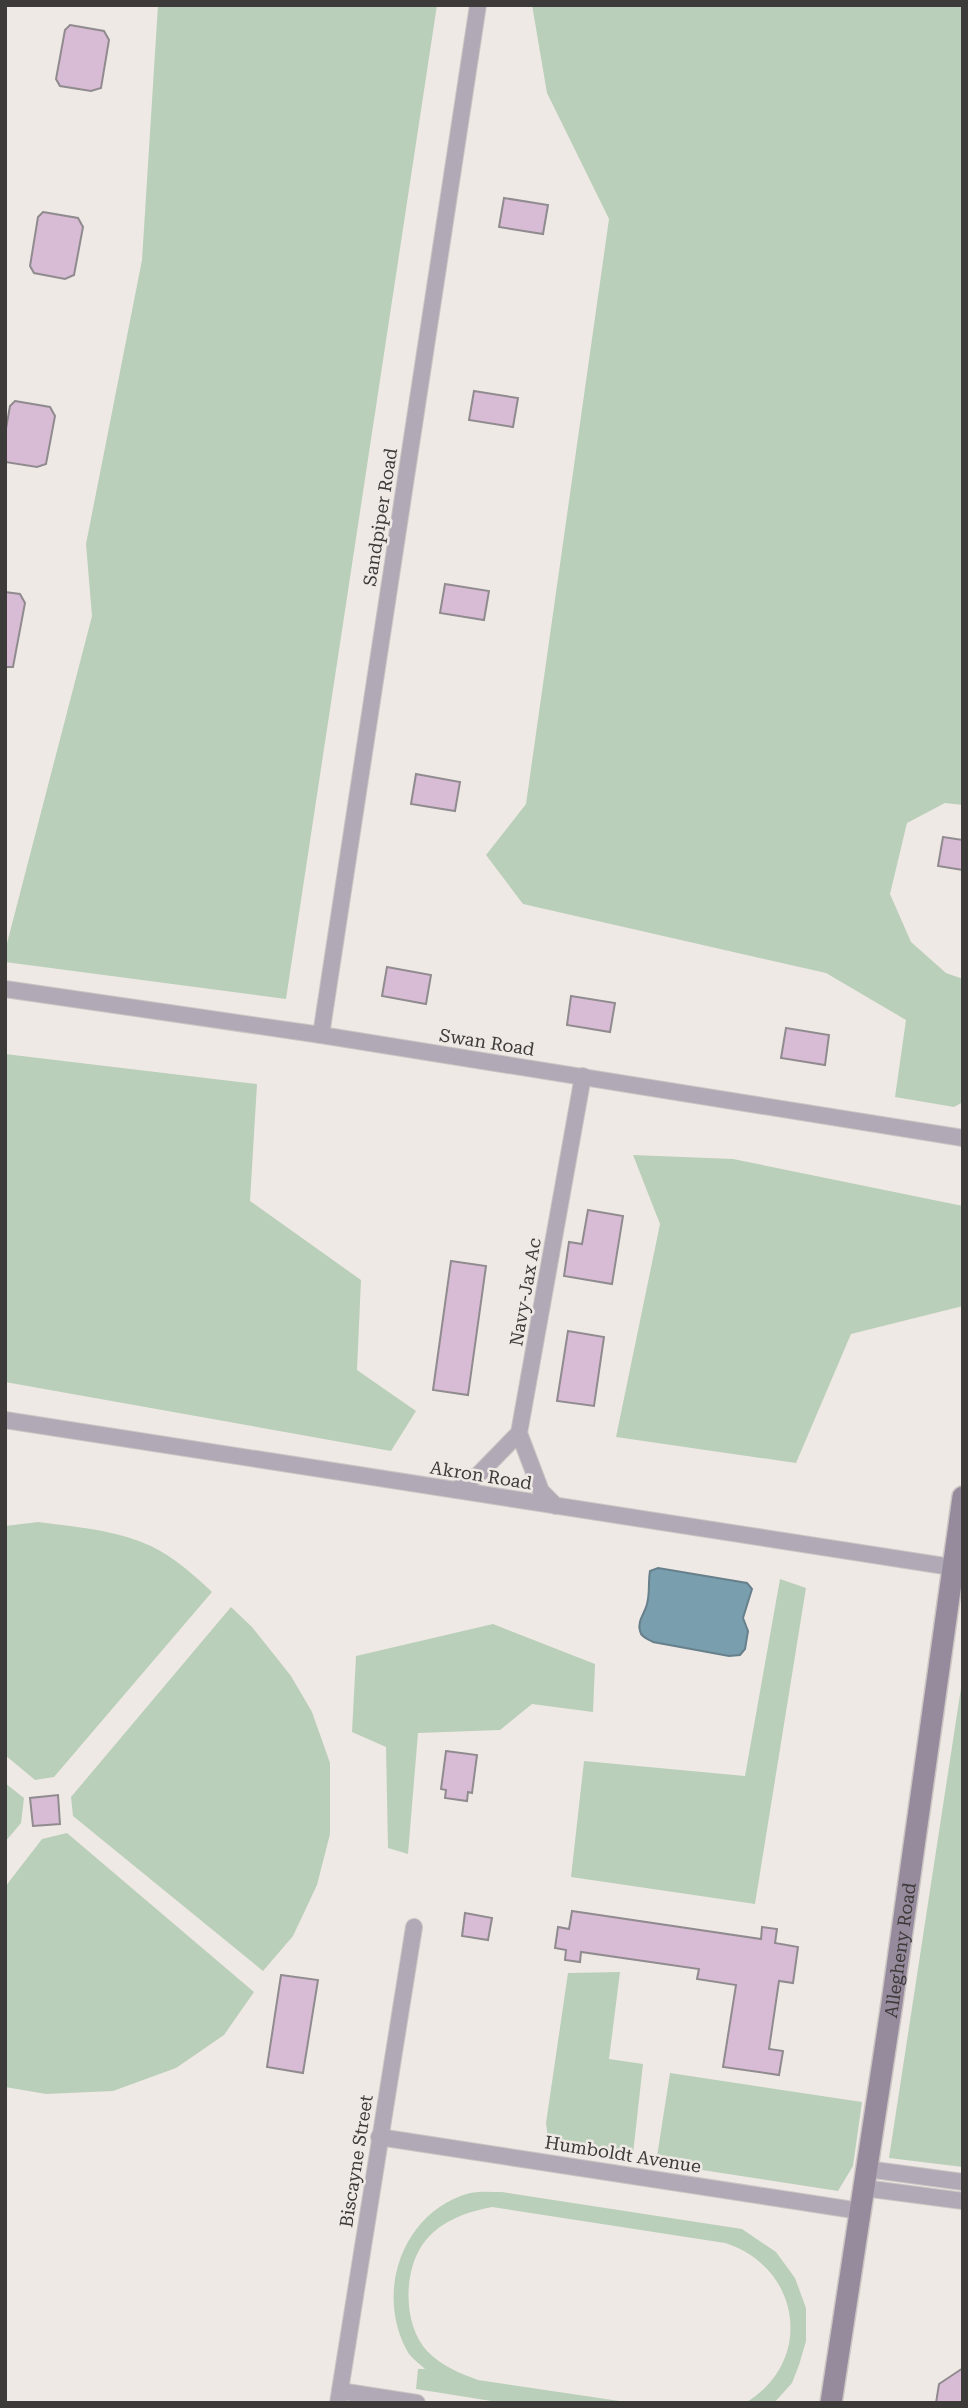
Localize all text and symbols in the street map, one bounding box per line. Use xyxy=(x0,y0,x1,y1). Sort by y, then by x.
street label: Sandpiper Road xyxy=(359,446,401,588)
street label: Swan Road xyxy=(438,1024,536,1060)
street label: Navy-Jax Ac xyxy=(505,1236,545,1348)
street label: Akron Road xyxy=(429,1457,534,1493)
street label: Allegheny Road xyxy=(879,1881,919,2019)
street label: Biscayne Street xyxy=(335,2093,377,2229)
street label: Humboldt Avenue xyxy=(543,2131,703,2177)

